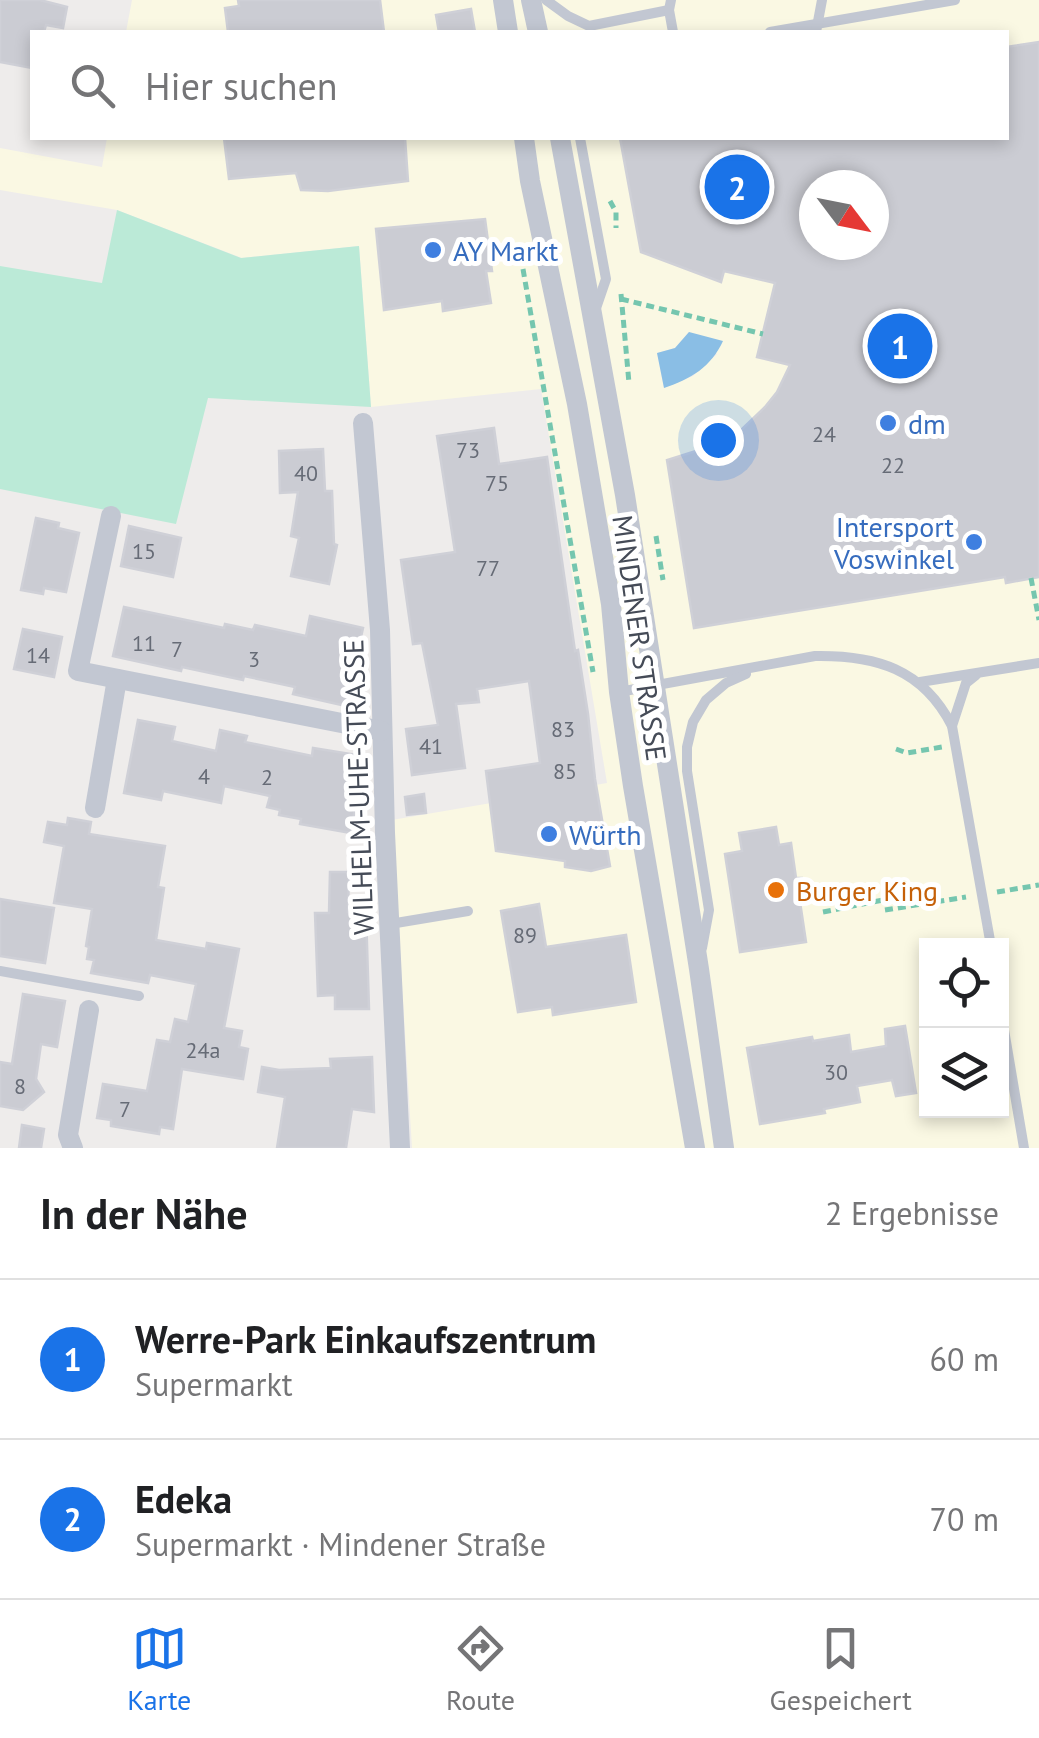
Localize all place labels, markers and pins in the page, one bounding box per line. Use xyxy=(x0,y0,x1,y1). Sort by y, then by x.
pin: 2 xyxy=(704,150,770,224)
place label: AY Markt xyxy=(453,232,559,269)
marker: AY Markt xyxy=(422,239,444,261)
pin: 1 xyxy=(868,308,932,384)
place label: dm xyxy=(908,405,946,442)
marker: dm xyxy=(877,412,899,434)
place label: Intersport Voswinkel xyxy=(833,508,954,577)
marker: Intersport Voswinkel xyxy=(963,531,985,553)
place label: Würth xyxy=(569,816,642,853)
marker: Würth xyxy=(538,823,560,845)
place label: Burger King xyxy=(796,872,938,909)
marker: Burger King xyxy=(765,879,787,901)

